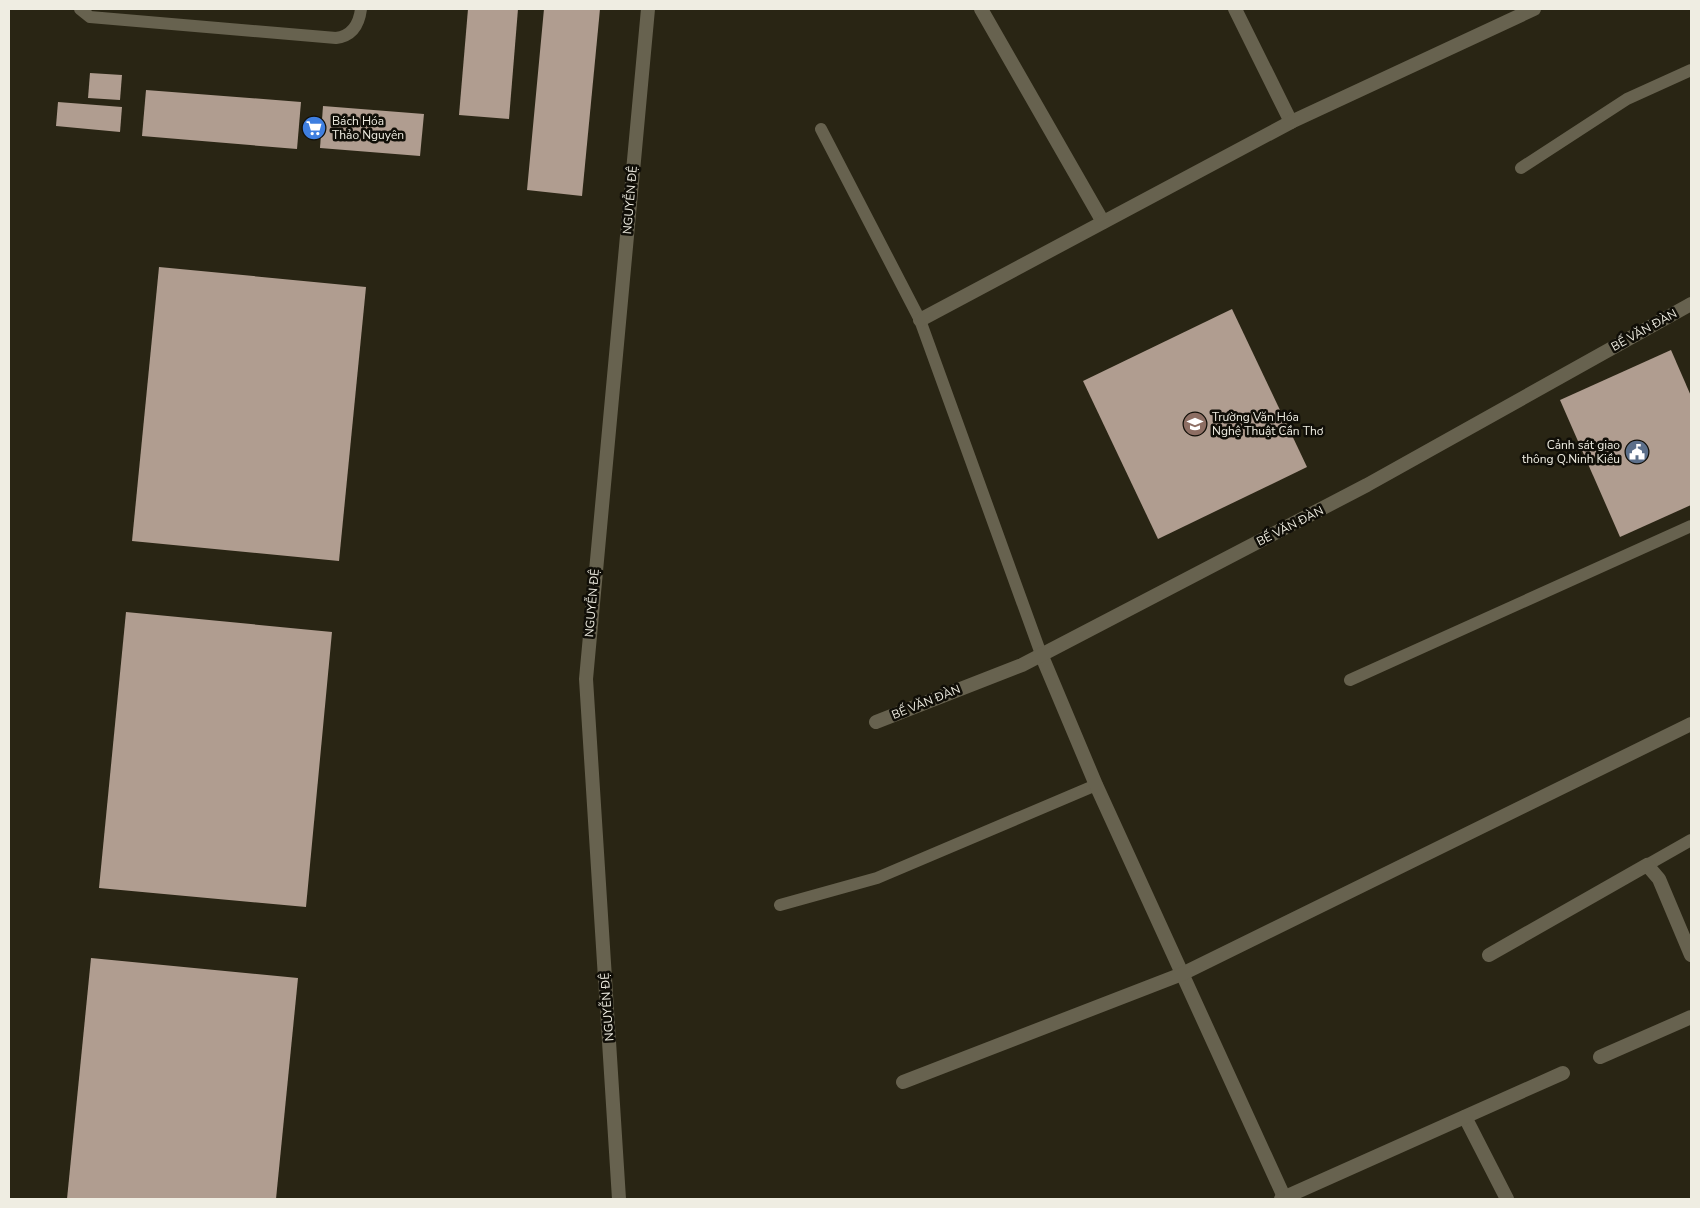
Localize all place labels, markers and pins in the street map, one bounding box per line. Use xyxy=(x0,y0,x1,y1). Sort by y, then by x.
place label: Bách Hóa Thảo Nguyên xyxy=(332,113,404,143)
supermarket icon: Bách Hóa Thảo Nguyên xyxy=(301,115,327,141)
place label: Trường Văn Hóa Nghệ Thuật Cần Thơ xyxy=(1212,409,1324,439)
school or university icon: Trường Văn Hóa Nghệ Thuật Cần Thơ xyxy=(1182,411,1208,437)
place label: Cảnh sát giao thông Q.Ninh Kiều xyxy=(1522,437,1620,467)
public building icon: Cảnh sát giao thông Q.Ninh Kiều xyxy=(1624,439,1650,465)

